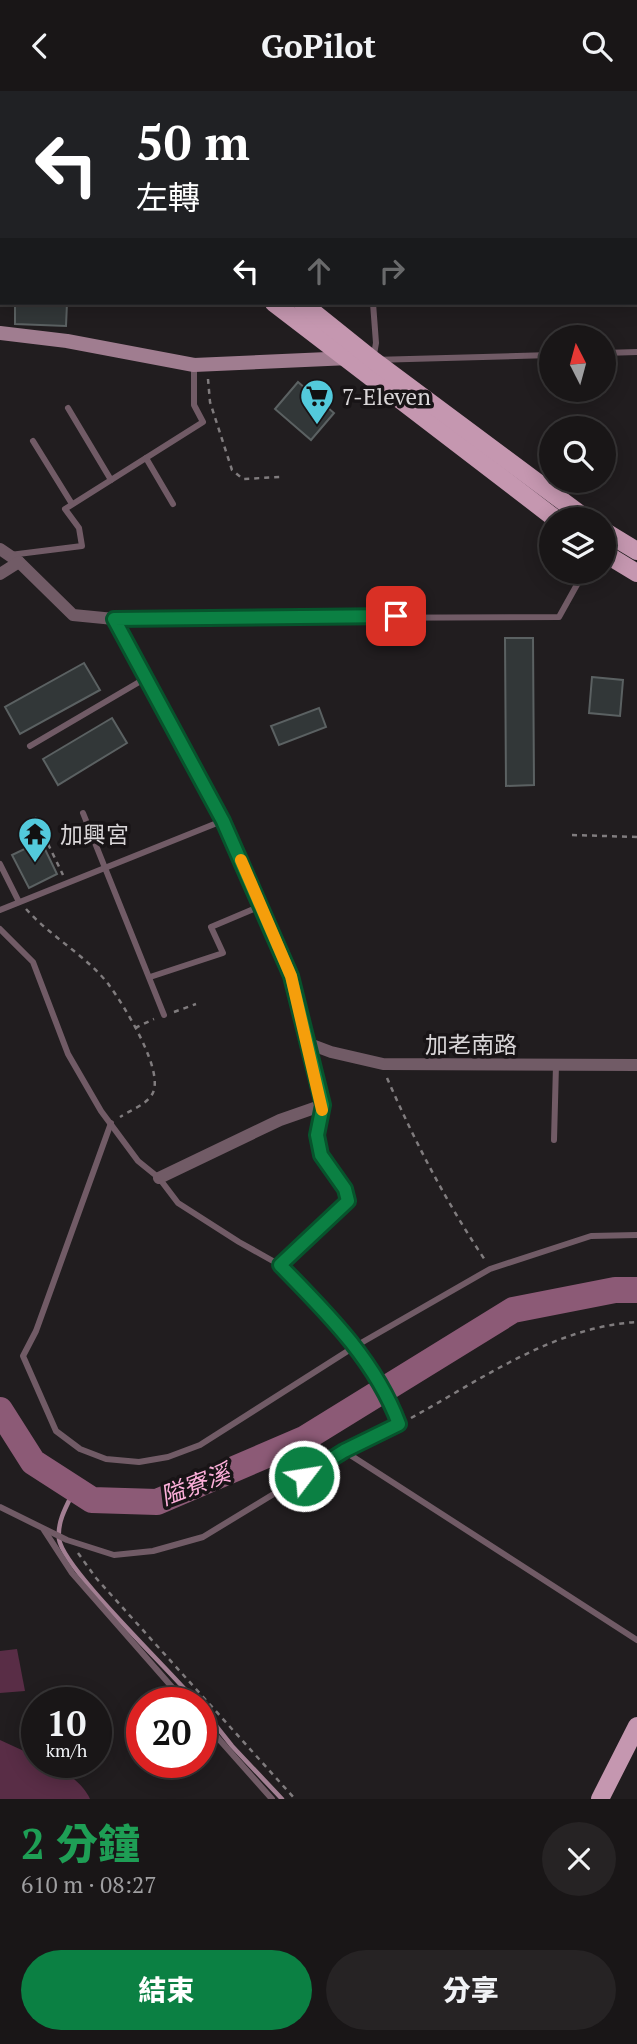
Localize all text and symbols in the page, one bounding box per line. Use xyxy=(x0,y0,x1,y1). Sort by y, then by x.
text: GoPilot xyxy=(261,25,376,67)
icon: back xyxy=(21,27,59,65)
icon: search xyxy=(578,27,616,65)
text: 50 m xyxy=(136,109,250,174)
icon: left xyxy=(21,119,112,210)
text: 左轉 xyxy=(136,176,200,218)
icon: left xyxy=(227,252,265,290)
icon: ahead xyxy=(300,252,338,290)
icon: right xyxy=(373,252,411,290)
north arrow xyxy=(539,325,616,403)
map controls xyxy=(539,325,616,584)
supermarket icon: 7-Eleven xyxy=(298,377,336,426)
place label: 7-Eleven xyxy=(342,381,431,412)
button: search xyxy=(539,416,616,493)
button: layers xyxy=(539,507,616,584)
pin xyxy=(366,586,426,646)
icon: arrive xyxy=(377,597,415,635)
temple icon: 加興宮 xyxy=(16,815,54,864)
place label: 加興宮 xyxy=(60,819,129,850)
street label: 加老南路 xyxy=(425,1029,517,1060)
position arrow xyxy=(267,1439,341,1513)
water label: 隘寮溪 xyxy=(156,1455,237,1512)
speed limit sign: 20 xyxy=(126,1687,217,1778)
text: 10 xyxy=(47,1700,86,1746)
text: km/h xyxy=(46,1738,87,1762)
text: 2 分鐘 xyxy=(21,1815,140,1871)
button: close xyxy=(542,1822,616,1896)
text: 610 m · 08:27 xyxy=(21,1869,156,1900)
button: 結束 xyxy=(21,1950,312,2030)
button: 分享 xyxy=(326,1950,616,2030)

